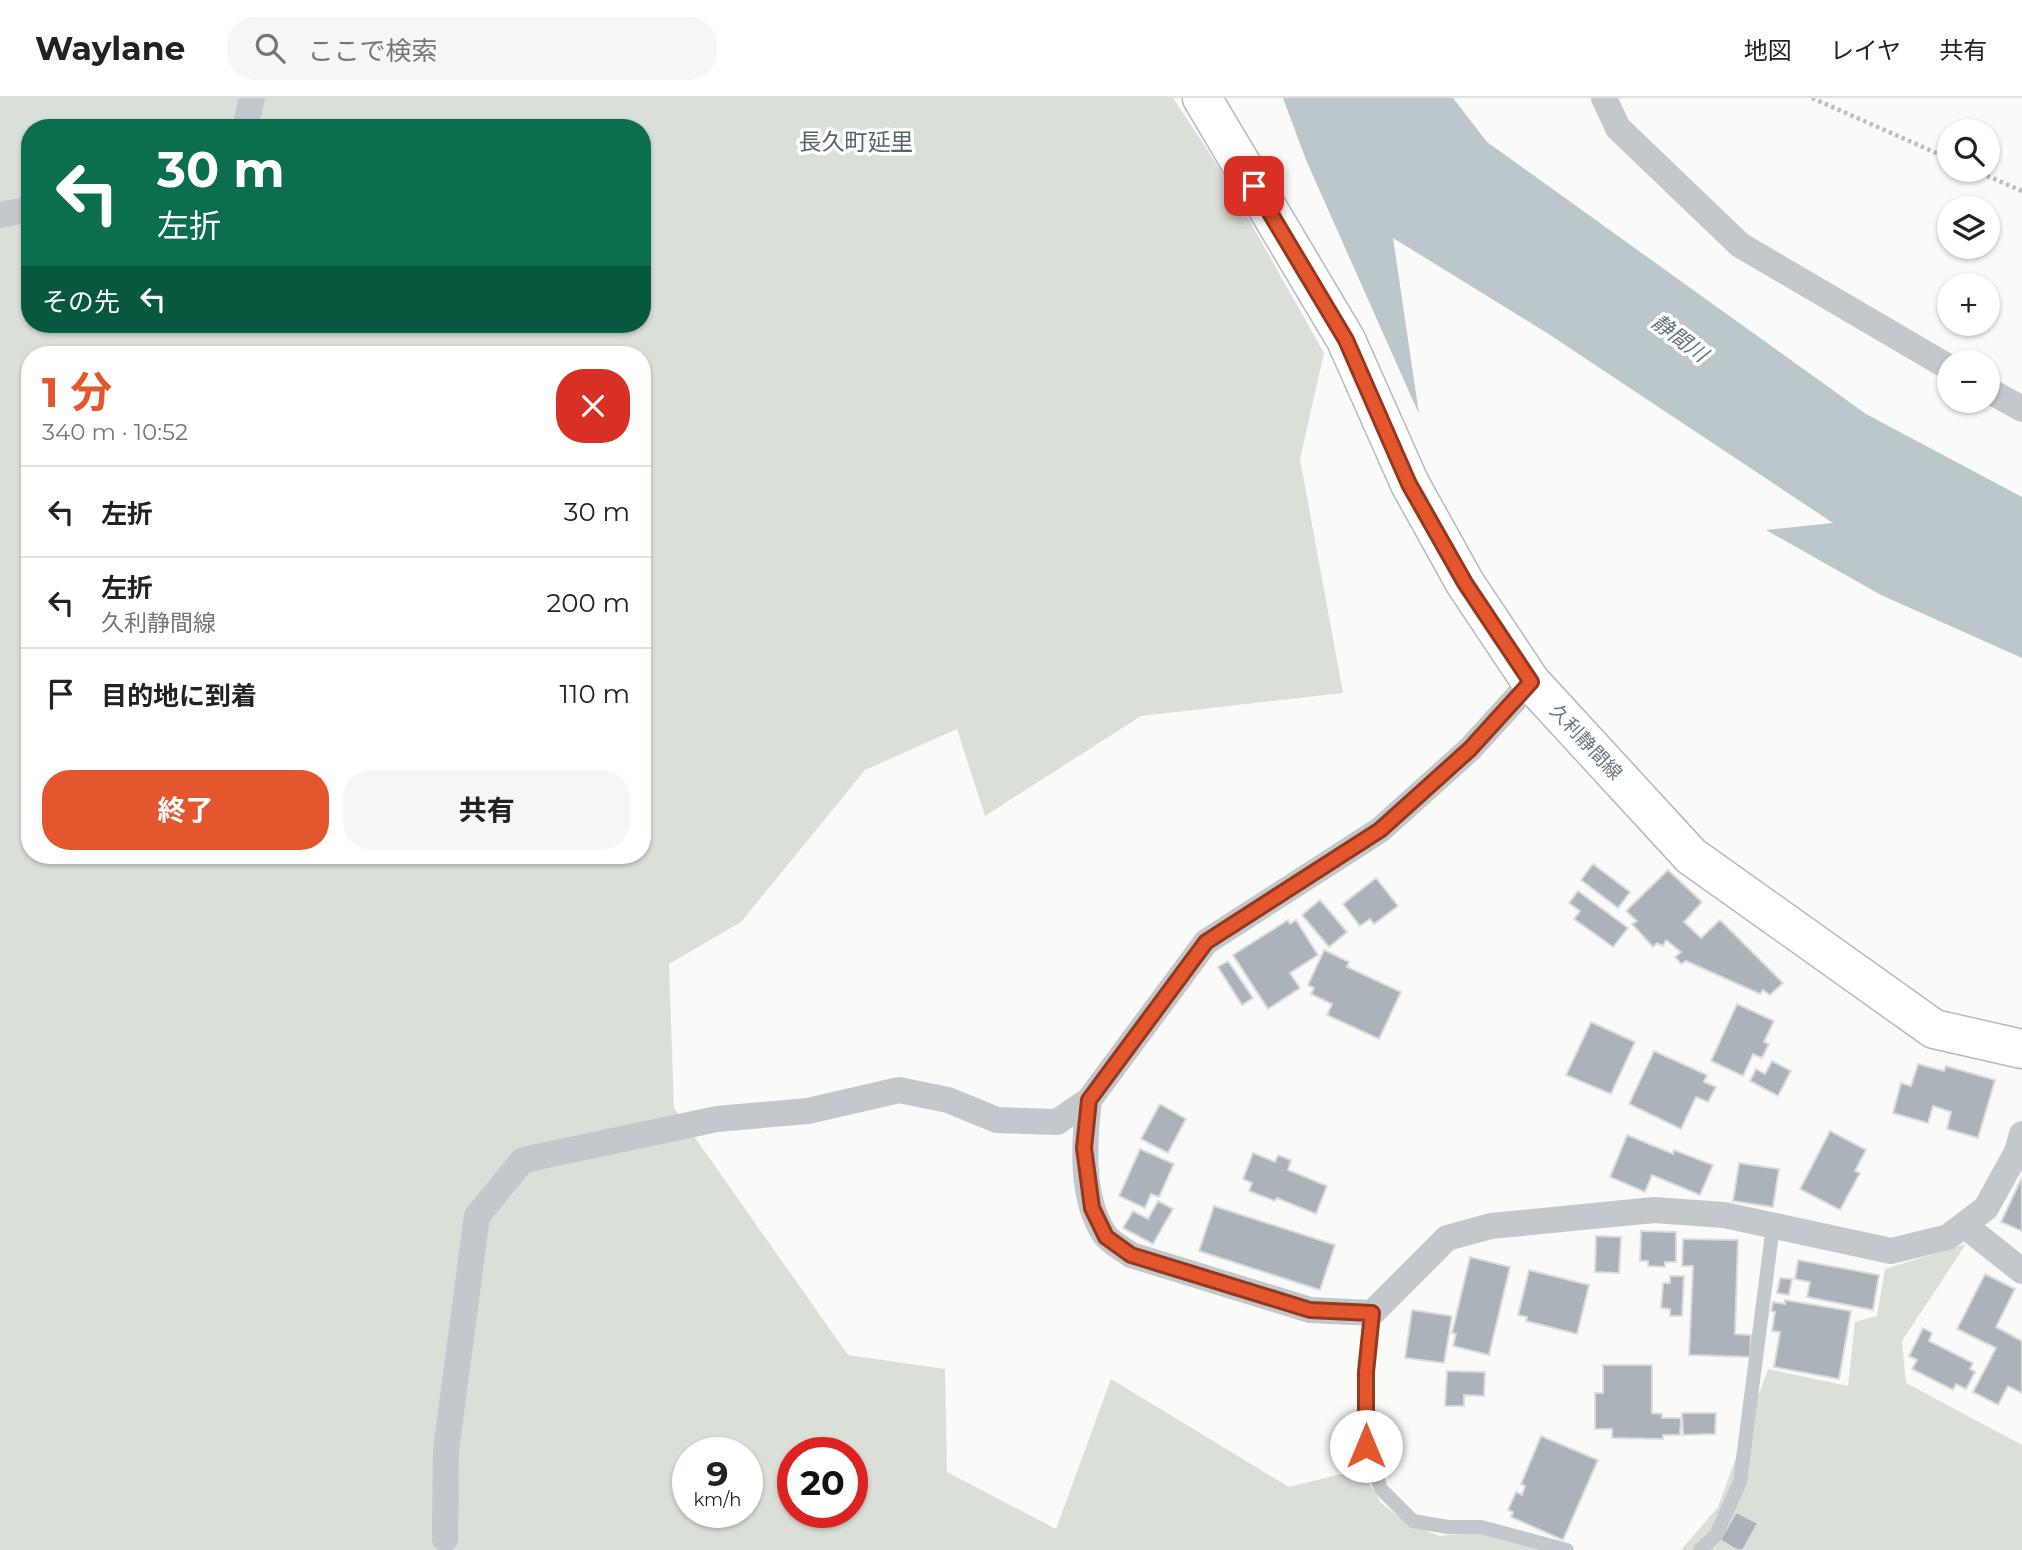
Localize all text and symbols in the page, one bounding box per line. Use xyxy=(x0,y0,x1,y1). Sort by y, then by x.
search box xyxy=(227,17,717,80)
text: Waylane xyxy=(35,28,185,68)
icon: search xyxy=(251,29,289,67)
text: ここで検索 xyxy=(307,35,437,67)
text: 地図 xyxy=(1744,36,1792,65)
text: レイヤ xyxy=(1830,36,1901,65)
text: 共有 xyxy=(1939,36,1987,65)
map controls xyxy=(1937,119,2000,413)
button: search xyxy=(1937,119,2000,182)
district label: 長久町延里 xyxy=(799,128,914,156)
text: 30 m xyxy=(157,140,285,199)
icon: left xyxy=(42,147,133,238)
pin xyxy=(1224,156,1284,216)
icon: arrive xyxy=(1235,167,1273,205)
button: layers xyxy=(1937,196,2000,259)
text: 左折 xyxy=(157,206,221,245)
button: + xyxy=(1937,273,2000,336)
icon: left xyxy=(134,280,172,318)
text: その先 xyxy=(42,286,120,318)
water label: 静間川 xyxy=(1647,309,1714,368)
button: − xyxy=(1937,350,2000,413)
text: 1 分 xyxy=(42,366,112,418)
button: close xyxy=(556,369,630,443)
text: 340 m · 10:52 xyxy=(42,418,188,446)
icon: left xyxy=(42,493,80,531)
text: 30 m xyxy=(564,496,630,528)
text: 左折 xyxy=(101,498,153,530)
text: 左折 xyxy=(101,572,153,604)
icon: left xyxy=(42,584,80,622)
text: 200 m xyxy=(546,587,630,619)
text: 久利静間線 xyxy=(101,609,216,637)
icon: arrive xyxy=(42,675,80,713)
text: 110 m xyxy=(560,678,630,710)
text: 目的地に到着 xyxy=(101,680,257,712)
street label: 久利静間線 xyxy=(1545,699,1627,785)
button: 終了 xyxy=(42,770,329,850)
button: 共有 xyxy=(343,770,630,850)
position arrow xyxy=(1329,1409,1403,1483)
speed limit sign: 20 xyxy=(777,1437,868,1528)
text: 9 xyxy=(706,1452,729,1495)
text: km/h xyxy=(693,1489,742,1511)

